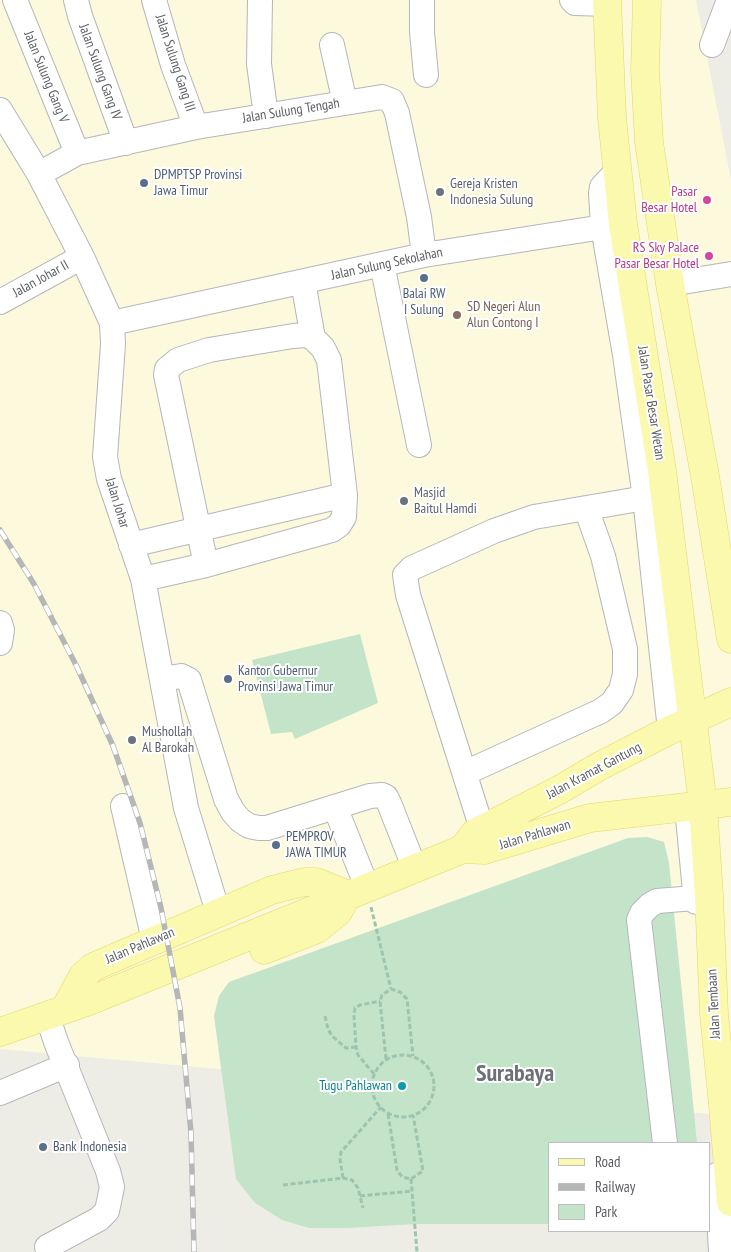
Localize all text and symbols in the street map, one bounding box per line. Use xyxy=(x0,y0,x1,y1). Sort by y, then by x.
street label: Jalan Sulung Gang III xyxy=(151,12,199,114)
street label: Jalan Sulung Gang IV xyxy=(75,22,125,122)
street label: Jalan Sulung Gang V xyxy=(20,29,72,125)
street label: Jalan Sulung Tengah xyxy=(241,95,341,127)
place label: DPMPTSP Provinsi Jawa Timur xyxy=(154,167,242,200)
place label: Gereja Kristen Indonesia Sulung xyxy=(450,176,533,208)
marker: DPMPTSP Provinsi Jawa Timur xyxy=(138,177,150,189)
place label: Pasar Besar Hotel xyxy=(641,184,697,216)
marker: Gereja Kristen Indonesia Sulung xyxy=(434,186,446,198)
marker: Pasar Besar Hotel xyxy=(701,194,713,206)
place label: RS Sky Palace Pasar Besar Hotel xyxy=(614,240,699,272)
street label: Jalan Sulung Sekolahan xyxy=(330,244,444,284)
marker: RS Sky Palace Pasar Besar Hotel xyxy=(703,250,715,262)
street label: Jalan Johar II xyxy=(10,257,72,301)
marker: Balai RW I Sulung xyxy=(418,272,430,284)
place label: Balai RW I Sulung xyxy=(403,286,445,318)
place label: SD Negeri Alun Alun Contong I xyxy=(467,299,540,332)
marker: SD Negeri Alun Alun Contong I xyxy=(451,309,463,321)
street label: Jalan Pasar Besar Wetan xyxy=(634,345,668,461)
street label: Jalan Johar xyxy=(101,476,133,530)
place label: Masjid Baitul Hamdi xyxy=(414,485,477,518)
marker: Masjid Baitul Hamdi xyxy=(398,495,410,507)
place label: Kantor Gubernur Provinsi Jawa Timur xyxy=(238,663,333,696)
marker: Kantor Gubernur Provinsi Jawa Timur xyxy=(222,673,234,685)
place label: Mushollah Al Barokah xyxy=(142,724,194,756)
marker: Mushollah Al Barokah xyxy=(126,734,138,746)
street label: Jalan Kramat Gantung xyxy=(544,739,644,803)
street label: Jalan Pahlawan xyxy=(497,816,573,854)
place label: PEMPROV JAWA TIMUR xyxy=(286,829,347,862)
marker: PEMPROV JAWA TIMUR xyxy=(270,839,282,851)
street label: Jalan Pahlawan xyxy=(103,924,177,968)
street label: Jalan Tembaan xyxy=(704,969,724,1039)
district label: Surabaya xyxy=(476,1060,554,1088)
place label: Tugu Pahlawan xyxy=(319,1078,392,1094)
marker: Tugu Pahlawan xyxy=(396,1080,408,1092)
place label: Bank Indonesia xyxy=(53,1139,127,1155)
marker: Bank Indonesia xyxy=(37,1141,49,1153)
legend xyxy=(548,1142,711,1232)
text: Road xyxy=(595,1152,621,1171)
text: Railway xyxy=(595,1177,635,1196)
text: Park xyxy=(595,1202,617,1221)

